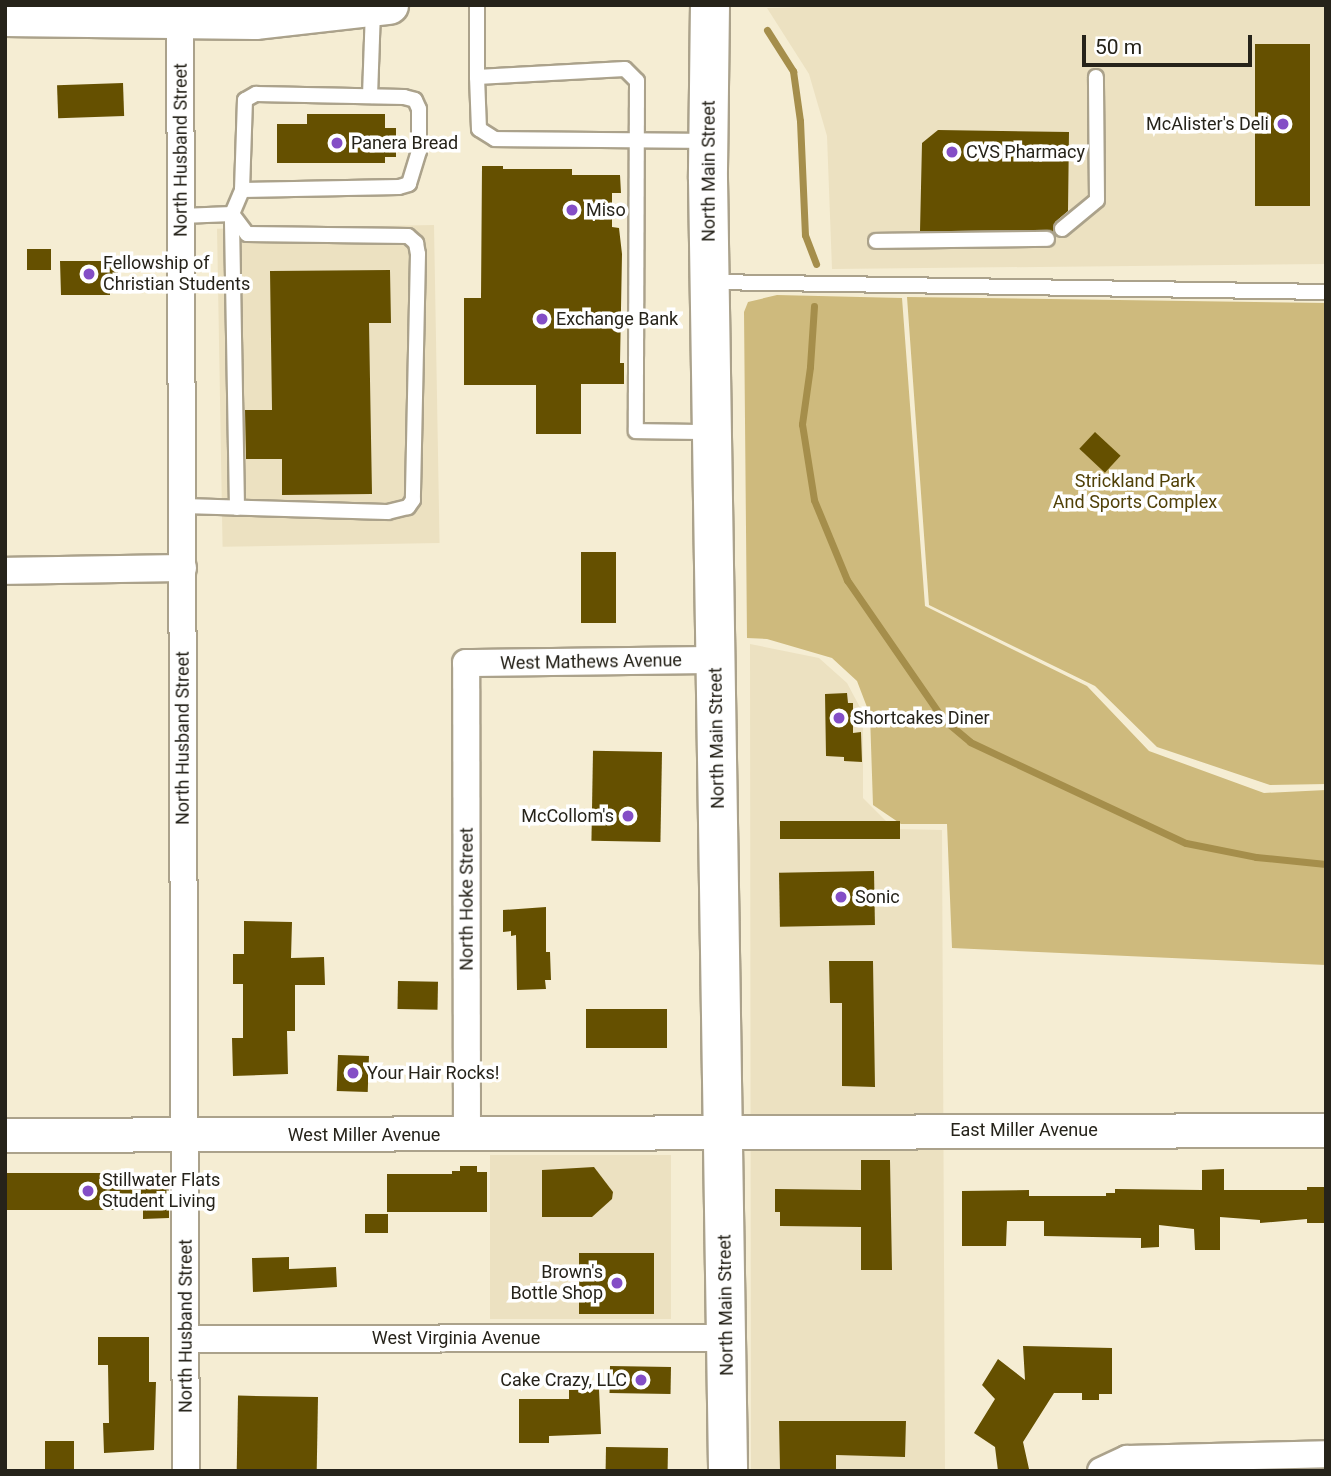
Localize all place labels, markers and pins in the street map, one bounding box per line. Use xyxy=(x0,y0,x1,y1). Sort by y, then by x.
place label: McAlister's Deli xyxy=(1146,113,1269,135)
marker: McAlister's Deli xyxy=(1275,116,1291,132)
place label: Panera Bread xyxy=(351,132,458,154)
marker: Panera Bread xyxy=(329,135,345,151)
place label: CVS Pharmacy xyxy=(966,141,1085,163)
marker: CVS Pharmacy xyxy=(944,144,960,160)
place label: Miso xyxy=(586,199,626,221)
marker: Miso xyxy=(564,202,580,218)
place label: Fellowship of Christian Students xyxy=(103,253,250,296)
marker: Fellowship of Christian Students xyxy=(81,266,97,282)
place label: Exchange Bank xyxy=(556,308,678,330)
marker: Exchange Bank xyxy=(534,311,550,327)
place label: Shortcakes Diner xyxy=(853,707,990,729)
marker: Shortcakes Diner xyxy=(831,710,847,726)
place label: McCollom's xyxy=(521,805,614,827)
marker: McCollom's xyxy=(620,808,636,824)
place label: Sonic xyxy=(855,886,900,908)
marker: Sonic xyxy=(833,889,849,905)
place label: Your Hair Rocks! xyxy=(367,1062,499,1084)
marker: Your Hair Rocks! xyxy=(345,1065,361,1081)
place label: Stillwater Flats Student Living xyxy=(102,1170,220,1212)
marker: Stillwater Flats Student Living xyxy=(80,1183,96,1199)
place label: Brown's Bottle Shop xyxy=(510,1262,603,1304)
marker: Brown's Bottle Shop xyxy=(609,1275,625,1291)
place label: Cake Crazy, LLC xyxy=(500,1369,627,1391)
marker: Cake Crazy, LLC xyxy=(633,1372,649,1388)

